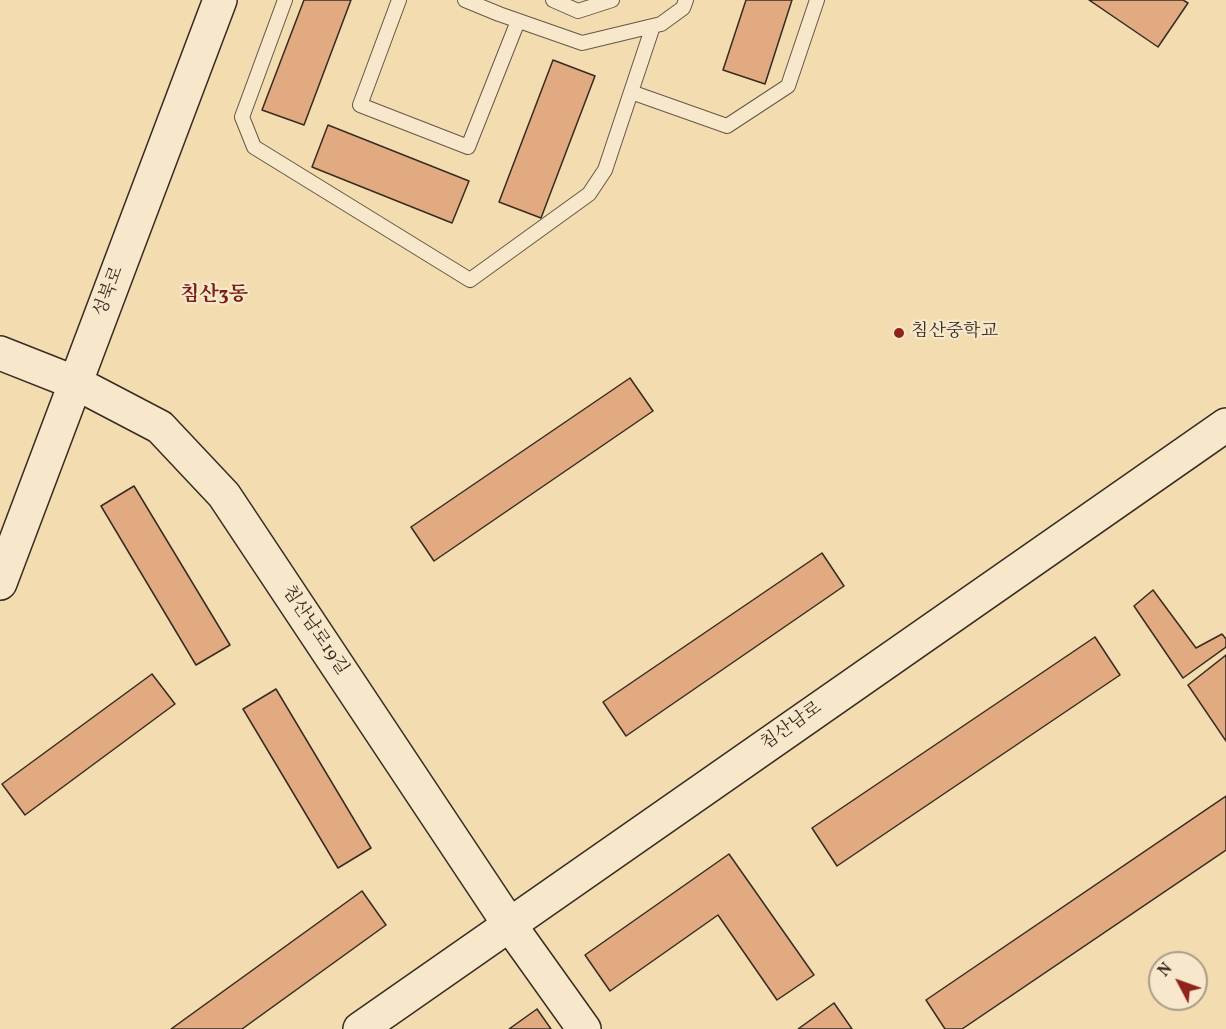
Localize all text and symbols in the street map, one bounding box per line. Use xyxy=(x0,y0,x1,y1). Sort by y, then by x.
street label: 성북로 xyxy=(91,264,129,320)
district label: 침산3동 xyxy=(180,284,248,308)
place label: 침산중학교 xyxy=(911,322,998,344)
marker: 침산중학교 xyxy=(892,326,906,340)
street label: 침산남로19길 xyxy=(276,582,352,680)
street label: 침산남로 xyxy=(757,698,827,756)
north arrow xyxy=(1148,951,1208,1011)
text: N xyxy=(1154,959,1178,982)

